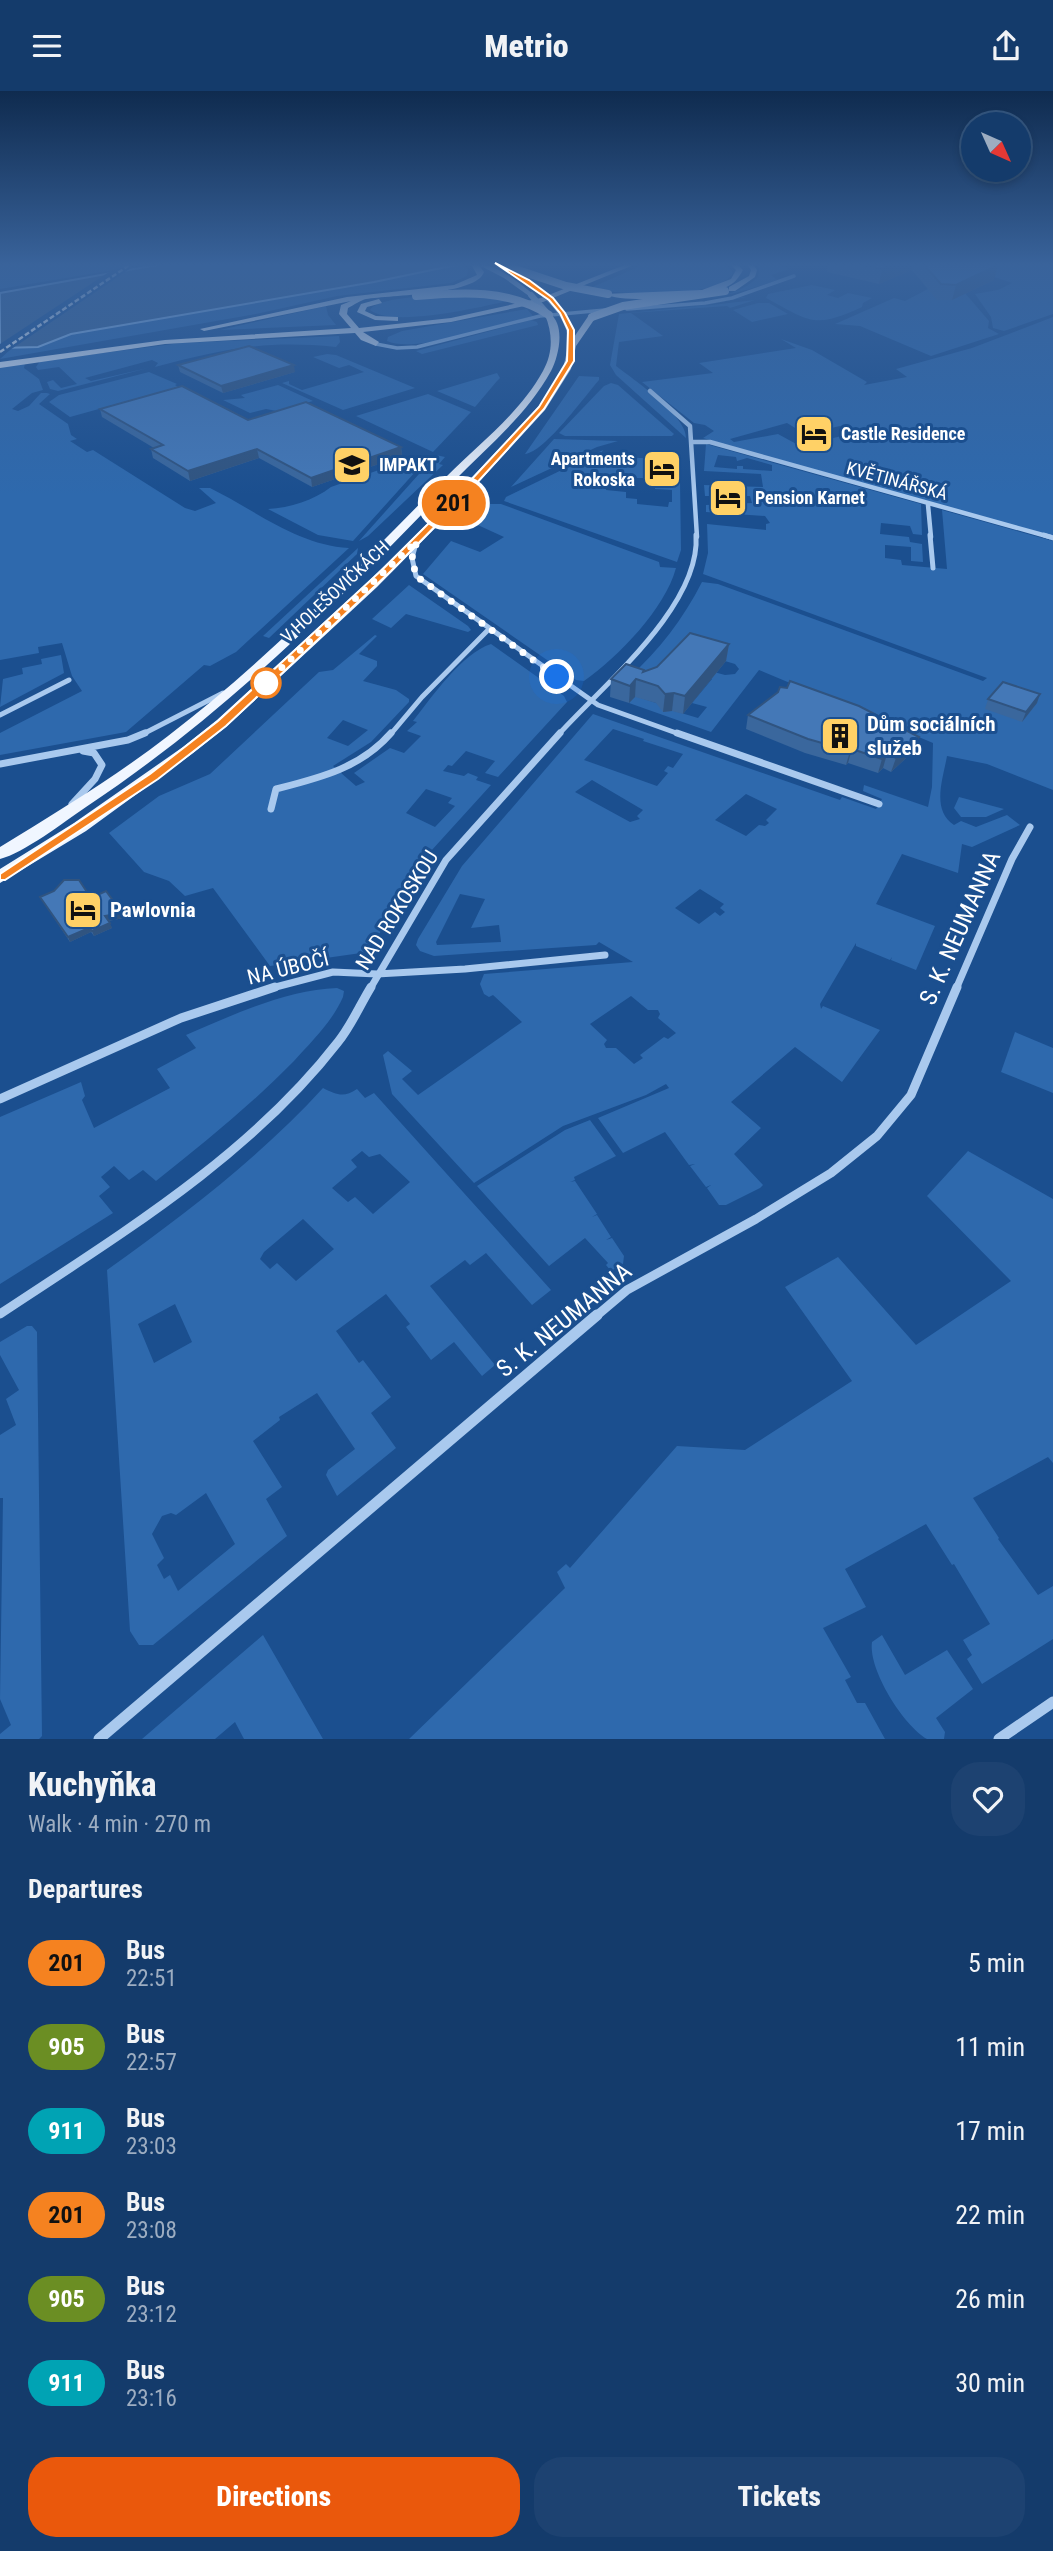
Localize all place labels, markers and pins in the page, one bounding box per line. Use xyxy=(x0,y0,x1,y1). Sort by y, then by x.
hotel icon: Castle Residence xyxy=(793,413,835,455)
place label: Castle Residence xyxy=(841,423,966,444)
school or university icon: IMPAKT xyxy=(331,444,373,486)
place label: Apartments Rokoska xyxy=(551,448,635,490)
hotel icon: Apartments Rokoska xyxy=(641,448,683,490)
place label: IMPAKT xyxy=(379,454,437,475)
hotel icon: Pension Karnet xyxy=(707,477,749,519)
place label: Pension Karnet xyxy=(755,487,865,508)
unlabelled marker xyxy=(251,668,281,698)
place label: Dům sociálních služeb xyxy=(867,712,996,760)
building icon: Dům sociálních služeb xyxy=(819,715,861,757)
hotel icon: Pawlovnia xyxy=(62,889,104,931)
place label: Pawlovnia xyxy=(110,898,196,922)

